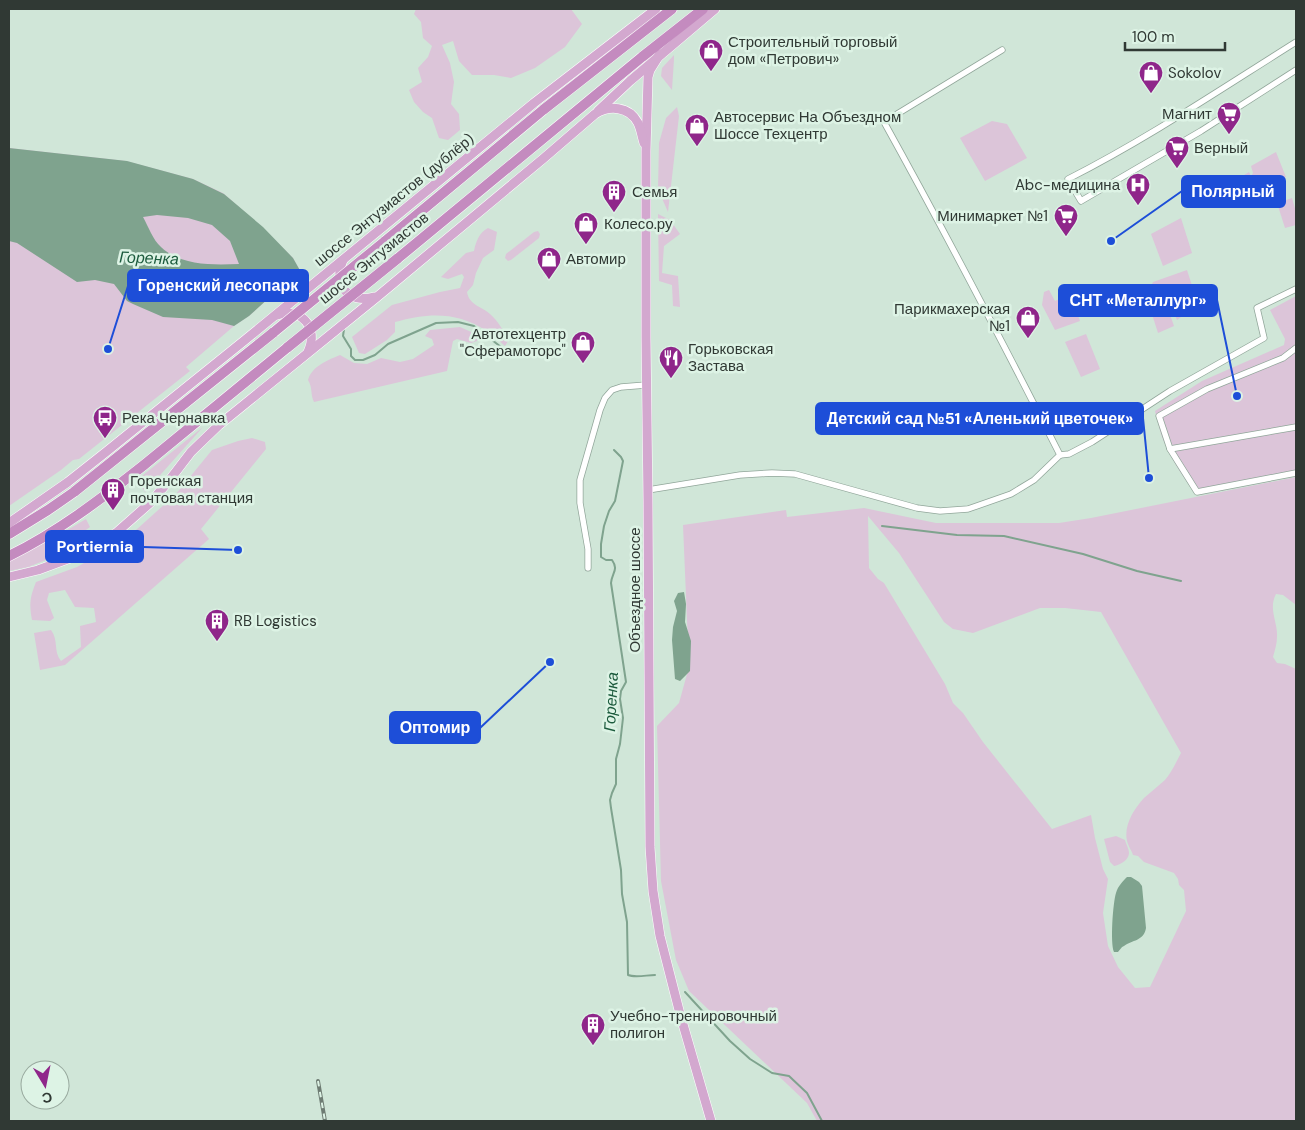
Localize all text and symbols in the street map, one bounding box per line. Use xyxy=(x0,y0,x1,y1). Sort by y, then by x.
scale bar xyxy=(1125,20,1225,52)
text: 100 m xyxy=(1132,27,1175,47)
place label: Строительный торговый дом «Петрович» xyxy=(728,32,897,69)
shop icon: Строительный торговый дом «Петрович» xyxy=(698,38,724,72)
shop icon: Sokolov xyxy=(1138,60,1164,94)
place label: Sokolov xyxy=(1168,63,1221,83)
supermarket icon: Магнит xyxy=(1216,101,1242,135)
place label: Магнит xyxy=(1162,104,1212,124)
place label: Автосервис На Объездном Шоссе Техцентр xyxy=(714,107,901,144)
shop icon: Автосервис На Объездном Шоссе Техцентр xyxy=(684,113,710,147)
street label: шоссе Энтузиастов (дублёр) xyxy=(310,130,478,270)
supermarket icon: Верный xyxy=(1164,135,1190,169)
place label: Верный xyxy=(1194,138,1248,158)
hospital icon: Abc-медицина xyxy=(1125,172,1151,206)
place label: Abc-медицина xyxy=(1015,175,1121,195)
callout: Полярный xyxy=(1182,176,1285,207)
building icon: Семья xyxy=(601,179,627,213)
text: Полярный xyxy=(1191,181,1275,202)
place label: Семья xyxy=(632,182,677,202)
supermarket icon: Минимаркет №1 xyxy=(1053,203,1079,237)
place label: Минимаркет №1 xyxy=(937,206,1048,226)
street label: шоссе Энтузиастов xyxy=(316,208,432,308)
shop icon: Колесо.ру xyxy=(573,211,599,245)
place label: Колесо.ру xyxy=(604,214,673,234)
water label: Горенка xyxy=(119,246,179,270)
shop icon: Автомир xyxy=(536,246,562,280)
place label: Автомир xyxy=(566,249,626,269)
callout: Горенский лесопарк xyxy=(128,270,308,301)
text: Горенский лесопарк xyxy=(138,275,299,296)
callout: СНТ «Металлург» xyxy=(1059,285,1217,316)
text: СНТ «Металлург» xyxy=(1069,290,1207,311)
place label: Парикмахерская №1 xyxy=(894,299,1010,336)
shop icon: Парикмахерская №1 xyxy=(1015,305,1041,339)
place label: Автотехцентр "Сферамоторс" xyxy=(460,324,566,361)
shop icon: Автотехцентр "Сферамоторс" xyxy=(570,330,596,364)
place label: Горьковская Застава xyxy=(688,339,773,376)
restaurant icon: Горьковская Застава xyxy=(658,345,684,379)
callout: Детский сад №51 «Аленький цветочек» xyxy=(816,403,1143,434)
bus stop icon: Река Чернавка xyxy=(92,405,118,439)
place label: Река Чернавка xyxy=(122,408,226,428)
text: Детский сад №51 «Аленький цветочек» xyxy=(827,408,1133,429)
place label: Горенская почтовая станция xyxy=(130,471,253,508)
building icon: Горенская почтовая станция xyxy=(100,477,126,511)
street label: Объездное шоссе xyxy=(625,527,645,653)
callout: Portiernia xyxy=(46,531,143,562)
text: Portiernia xyxy=(57,536,133,557)
building icon: RB Logistics xyxy=(204,608,230,642)
place label: RB Logistics xyxy=(234,611,317,631)
water label: Горенка xyxy=(599,672,623,732)
callout: Оптомир xyxy=(390,712,480,743)
text: Оптомир xyxy=(400,717,471,738)
place label: Учебно-тренировочный полигон xyxy=(610,1006,777,1043)
building icon: Учебно-тренировочный полигон xyxy=(580,1012,606,1046)
north arrow xyxy=(20,1060,70,1110)
text: С xyxy=(41,1088,54,1108)

